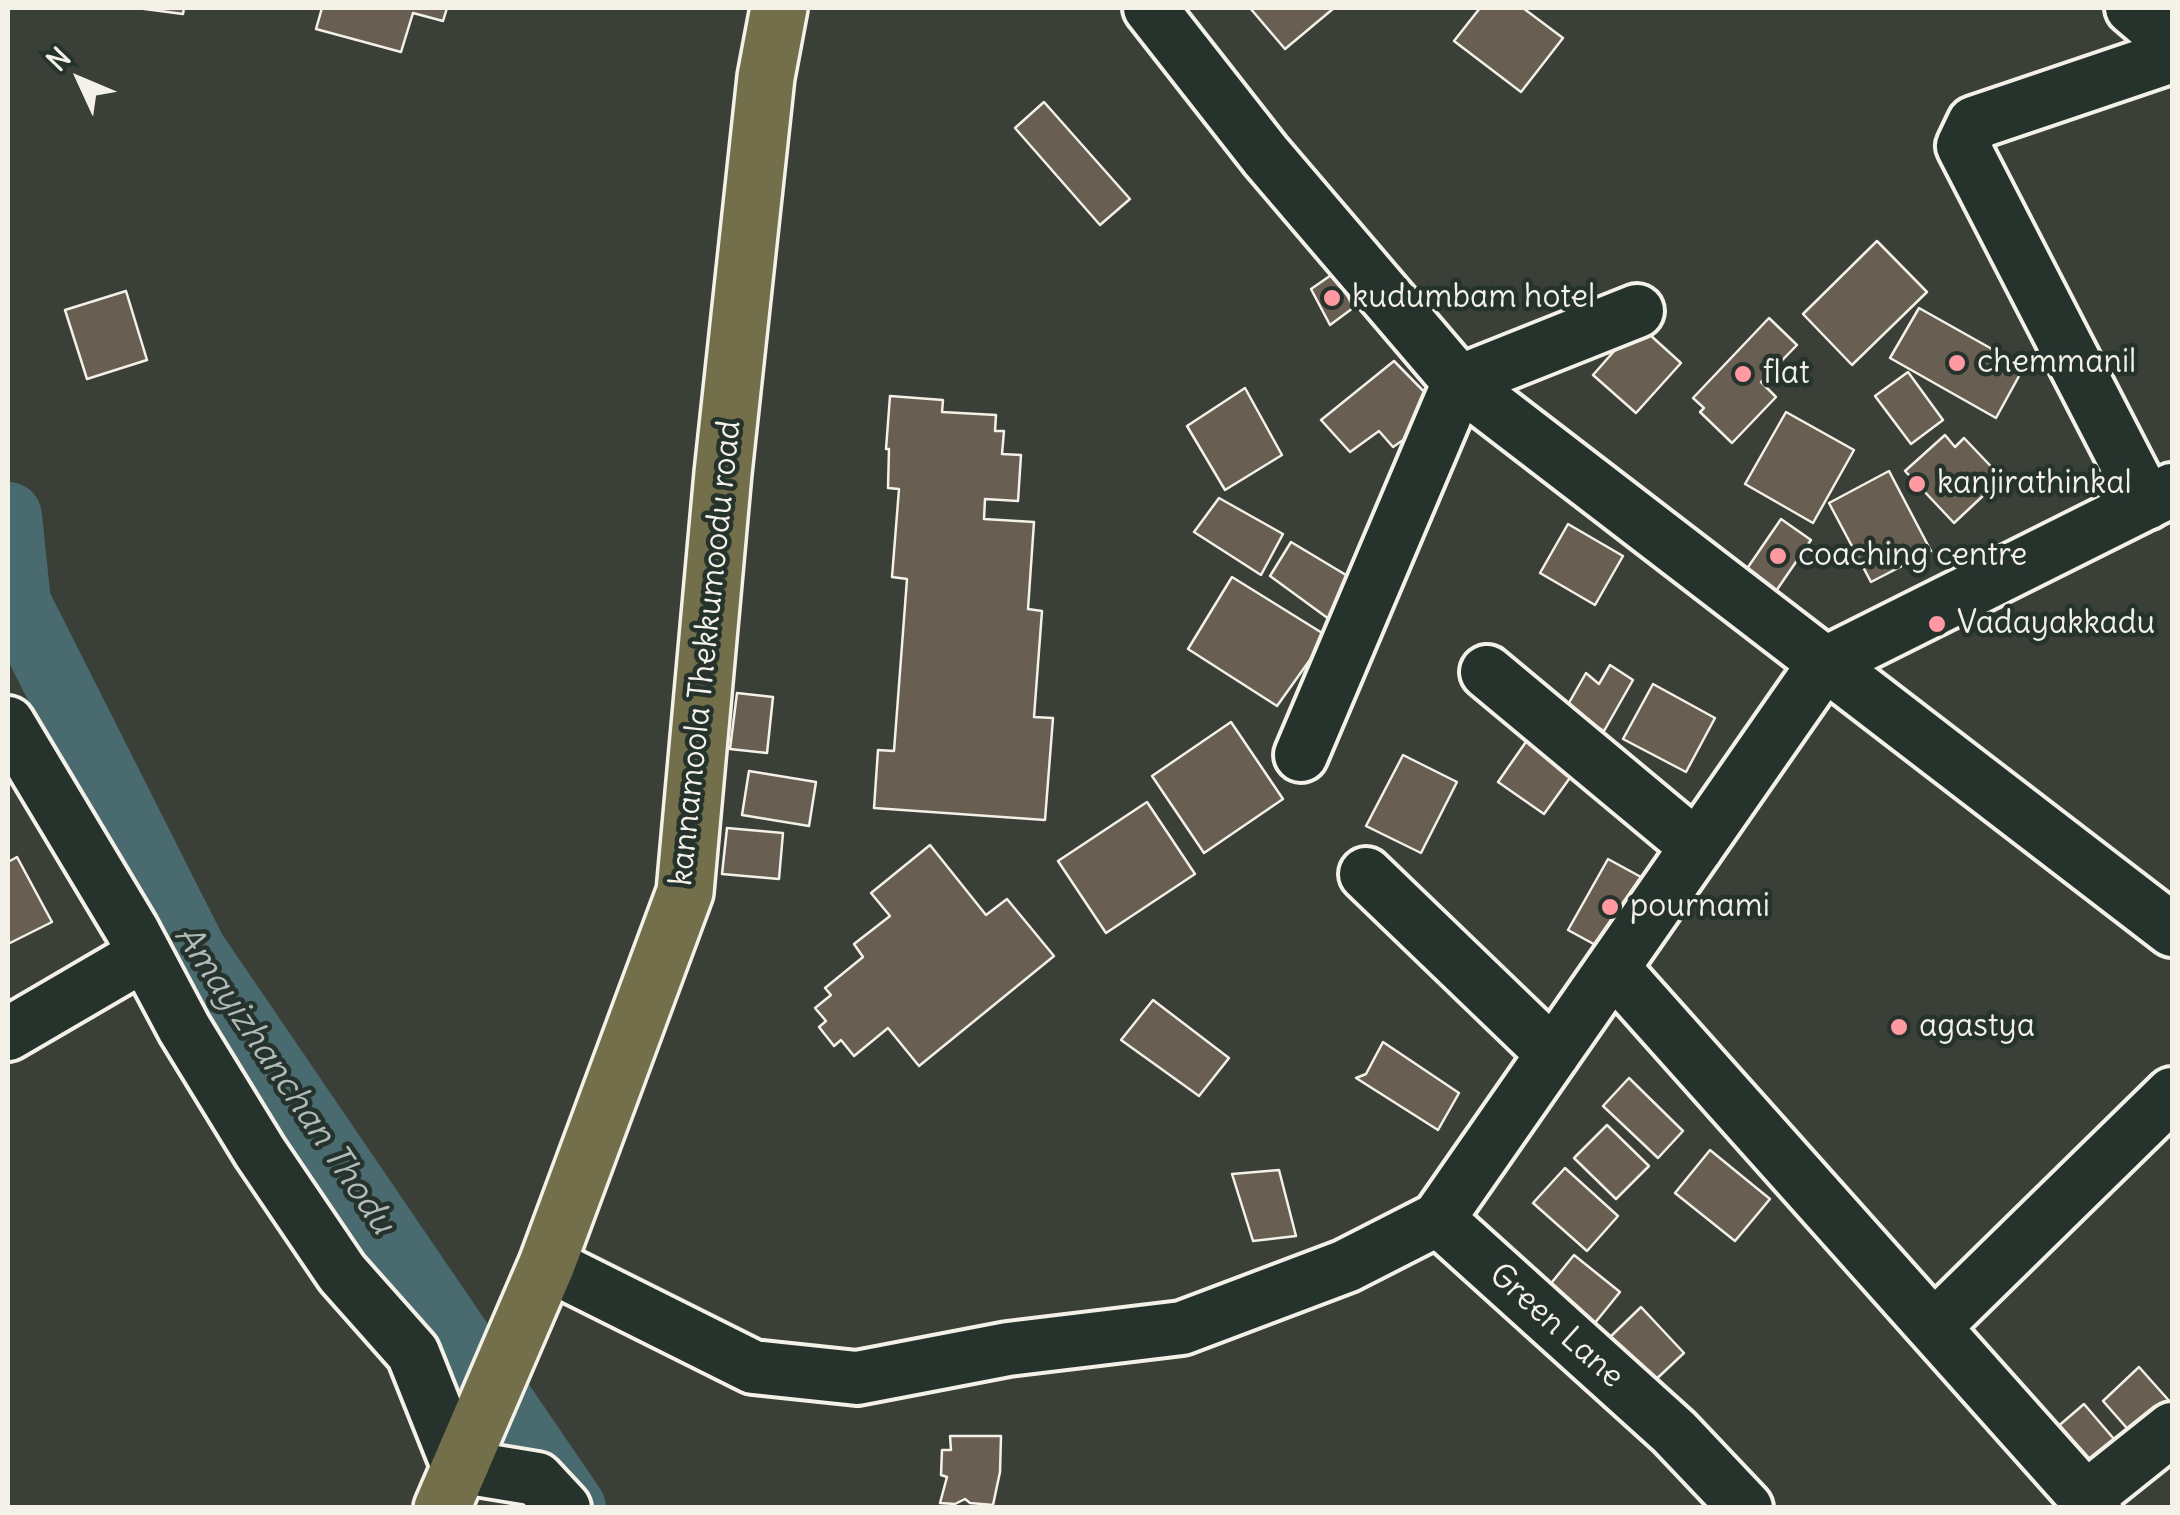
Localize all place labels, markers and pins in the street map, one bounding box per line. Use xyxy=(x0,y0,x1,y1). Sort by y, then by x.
place label: kudumbam hotel xyxy=(1352,279,1595,317)
marker: kudumbam hotel xyxy=(1321,287,1343,309)
place label: chemmanil xyxy=(1977,344,2136,382)
marker: chemmanil xyxy=(1946,352,1968,374)
place label: flat xyxy=(1763,355,1810,393)
marker: flat xyxy=(1732,363,1754,385)
place label: kanjirathinkal xyxy=(1937,465,2132,503)
marker: kanjirathinkal xyxy=(1906,473,1928,495)
place label: coaching centre xyxy=(1798,537,2027,575)
marker: coaching centre xyxy=(1767,545,1789,567)
place label: Vadayakkadu xyxy=(1957,605,2155,643)
marker: Vadayakkadu xyxy=(1926,613,1948,635)
place label: pournami xyxy=(1630,888,1770,926)
marker: pournami xyxy=(1599,896,1621,918)
place label: agastya xyxy=(1919,1008,2035,1046)
marker: agastya xyxy=(1888,1016,1910,1038)

